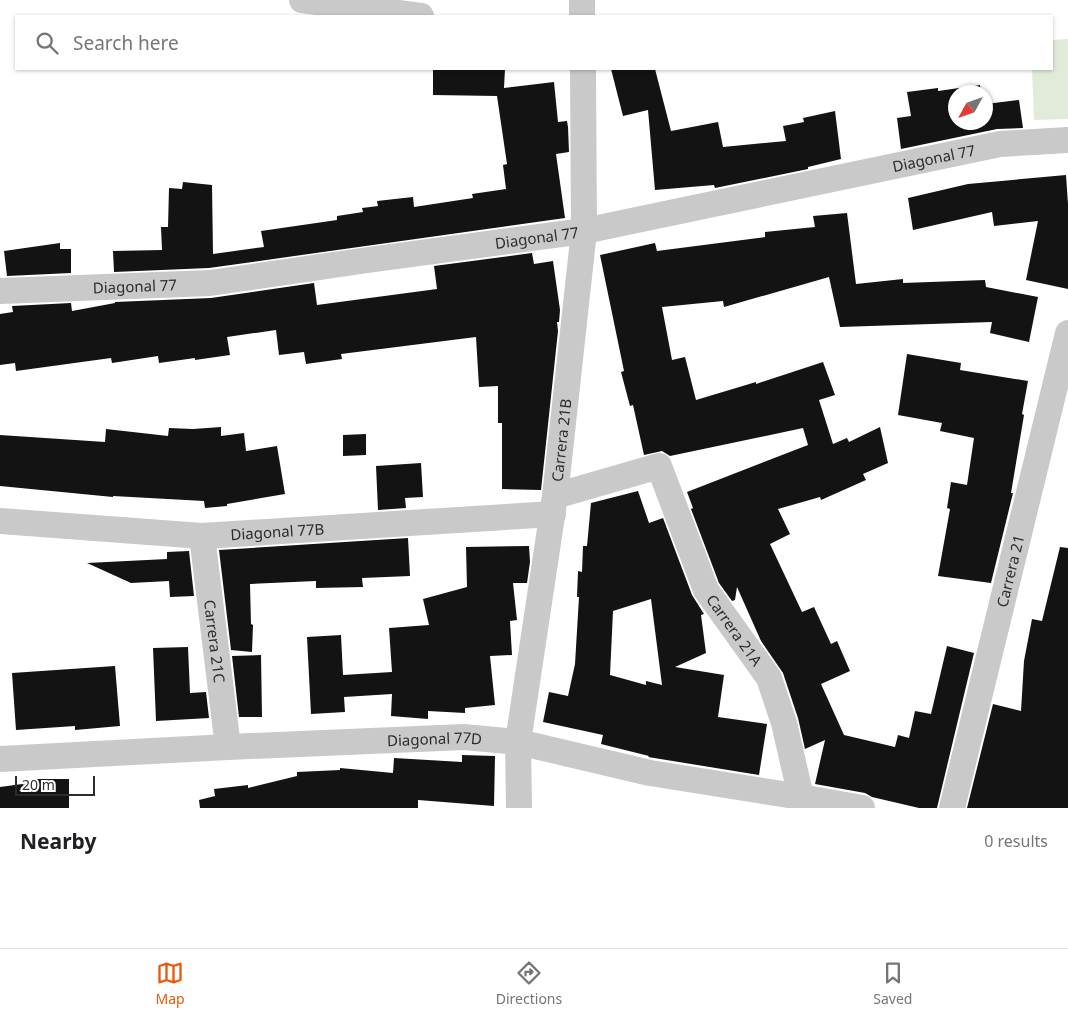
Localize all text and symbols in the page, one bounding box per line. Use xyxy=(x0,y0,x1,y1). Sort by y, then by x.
search box xyxy=(15,15,1053,70)
icon: search xyxy=(33,29,61,57)
text: Search here xyxy=(73,30,179,56)
north arrow xyxy=(948,85,993,130)
street label: Diagonal 77 xyxy=(890,139,977,176)
street label: Diagonal 77 xyxy=(494,222,580,253)
street label: Diagonal 77 xyxy=(92,274,177,297)
street label: Carrera 21B xyxy=(547,397,576,483)
street label: Diagonal 77B xyxy=(230,518,325,544)
street label: Carrera 21 xyxy=(991,533,1028,609)
street label: Carrera 21A xyxy=(702,590,767,670)
street label: Carrera 21C xyxy=(200,599,230,684)
street label: Diagonal 77D xyxy=(387,727,483,750)
scale bar xyxy=(15,773,95,796)
text: 20 m xyxy=(22,775,55,794)
text: Nearby xyxy=(20,827,96,855)
text: 0 results xyxy=(984,830,1048,852)
tab: Map xyxy=(156,959,185,1008)
tab: Directions xyxy=(496,959,562,1008)
tab: Saved xyxy=(873,959,912,1008)

